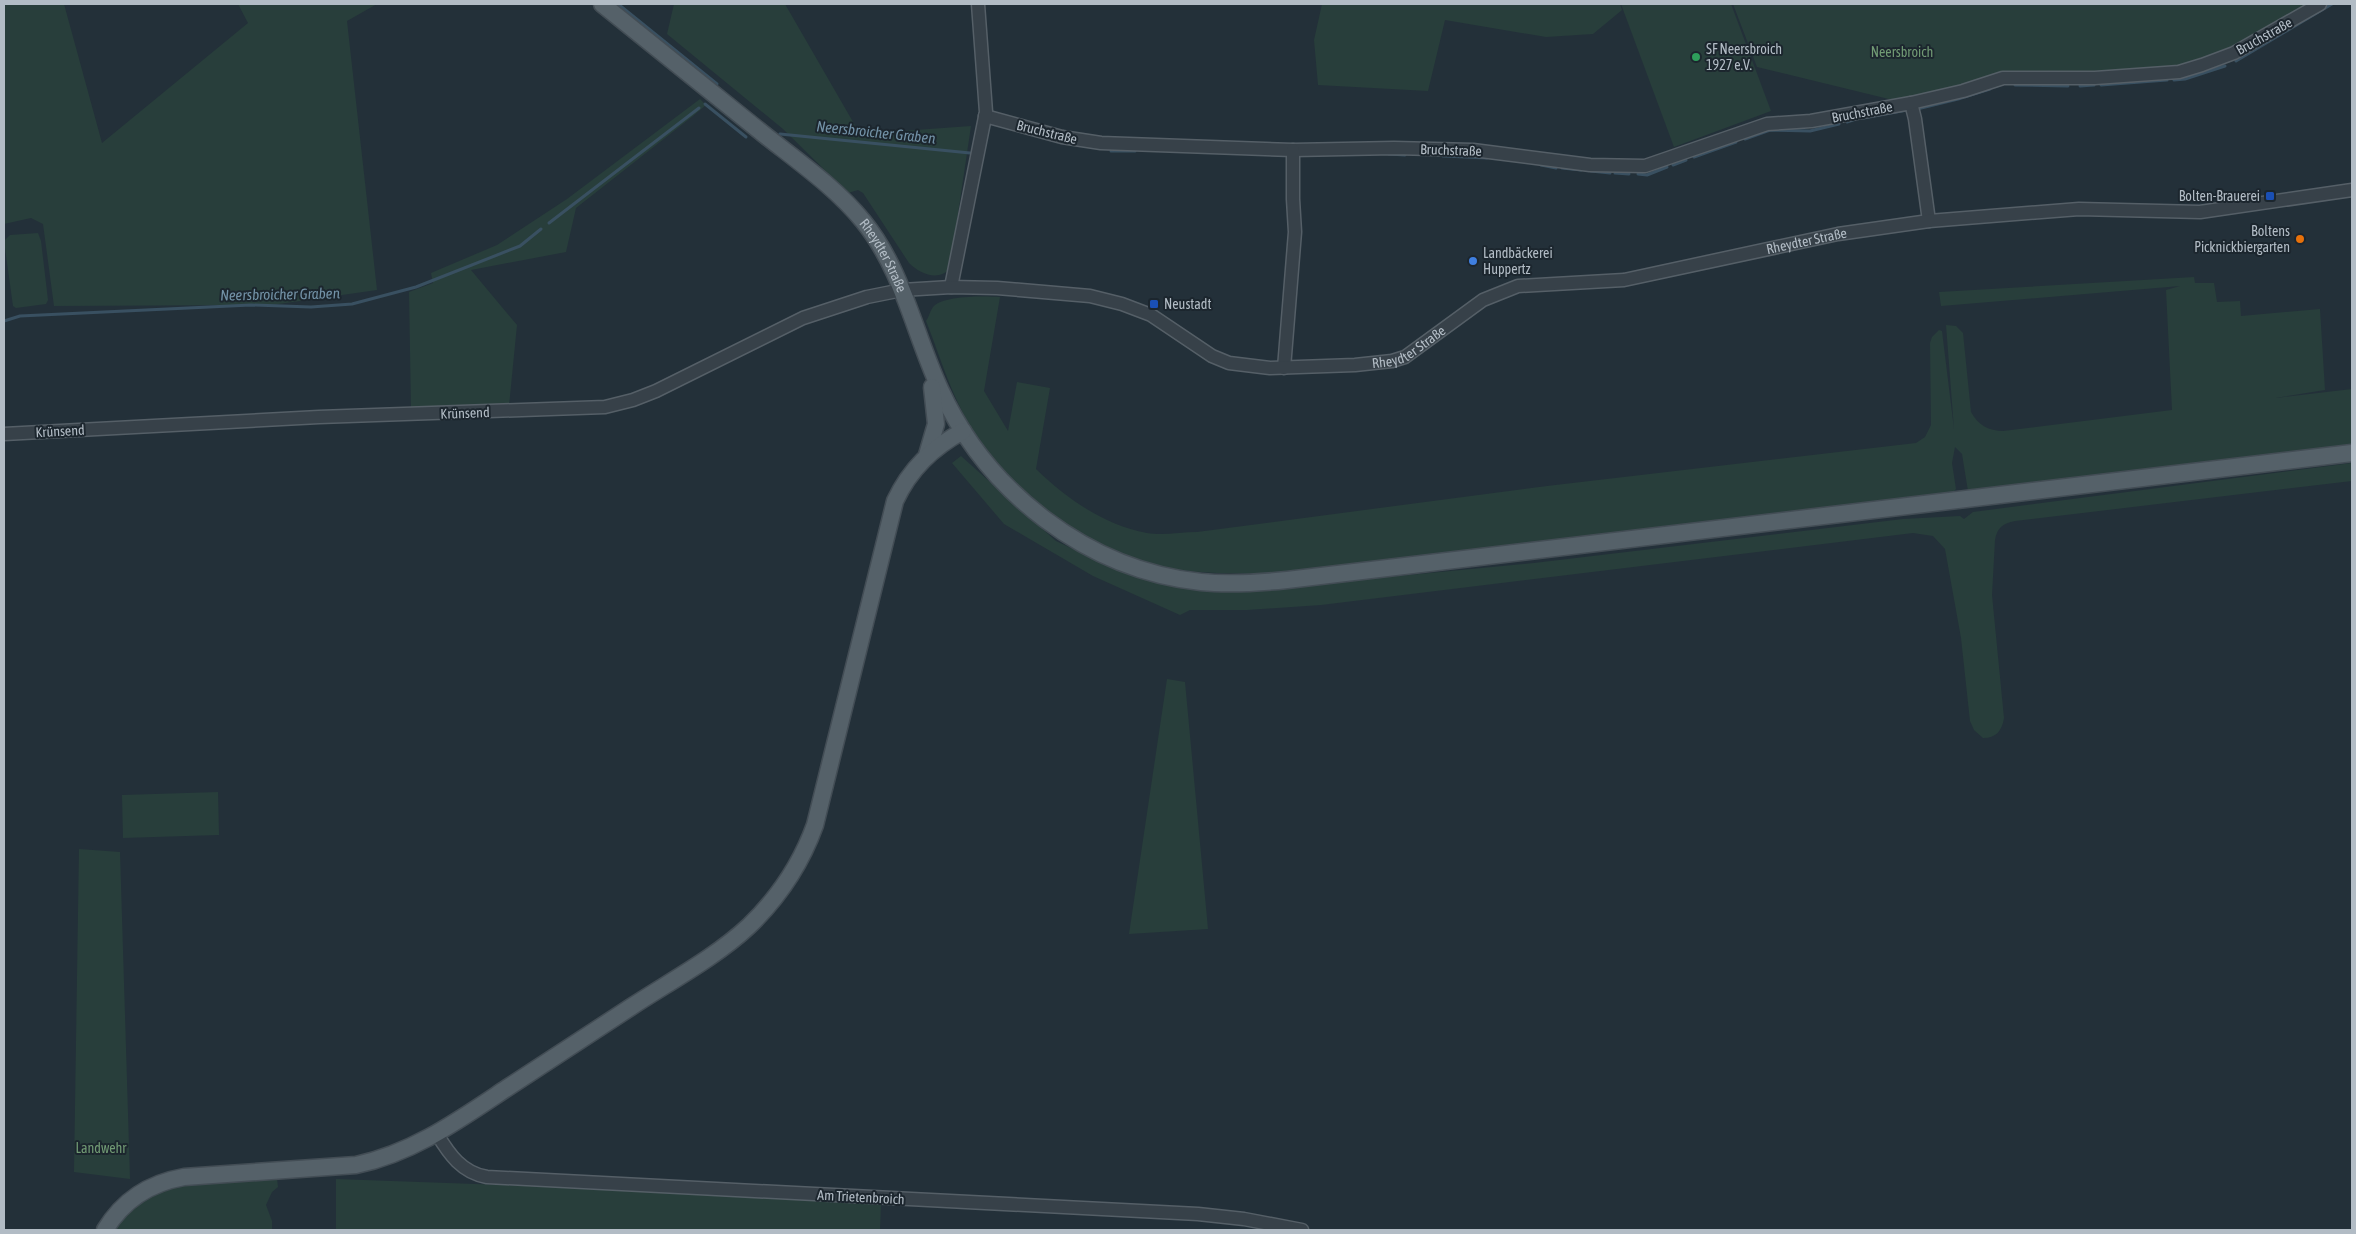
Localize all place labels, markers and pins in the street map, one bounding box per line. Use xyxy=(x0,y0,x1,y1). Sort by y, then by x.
place label: SF Neersbroich 1927 e.V. xyxy=(1706,41,1782,73)
marker: SF Neersbroich 1927 e.V. xyxy=(1690,51,1702,63)
place label: Bolten-Brauerei xyxy=(2179,188,2260,204)
marker: Bolten-Brauerei xyxy=(2264,190,2276,202)
place label: Boltens Picknickbiergarten xyxy=(2194,223,2290,255)
marker: Boltens Picknickbiergarten xyxy=(2294,233,2306,245)
place label: Landbäckerei Huppertz xyxy=(1483,245,1553,277)
marker: Landbäckerei Huppertz xyxy=(1467,255,1479,267)
place label: Neustadt xyxy=(1164,296,1212,312)
marker: Neustadt xyxy=(1148,298,1160,310)

